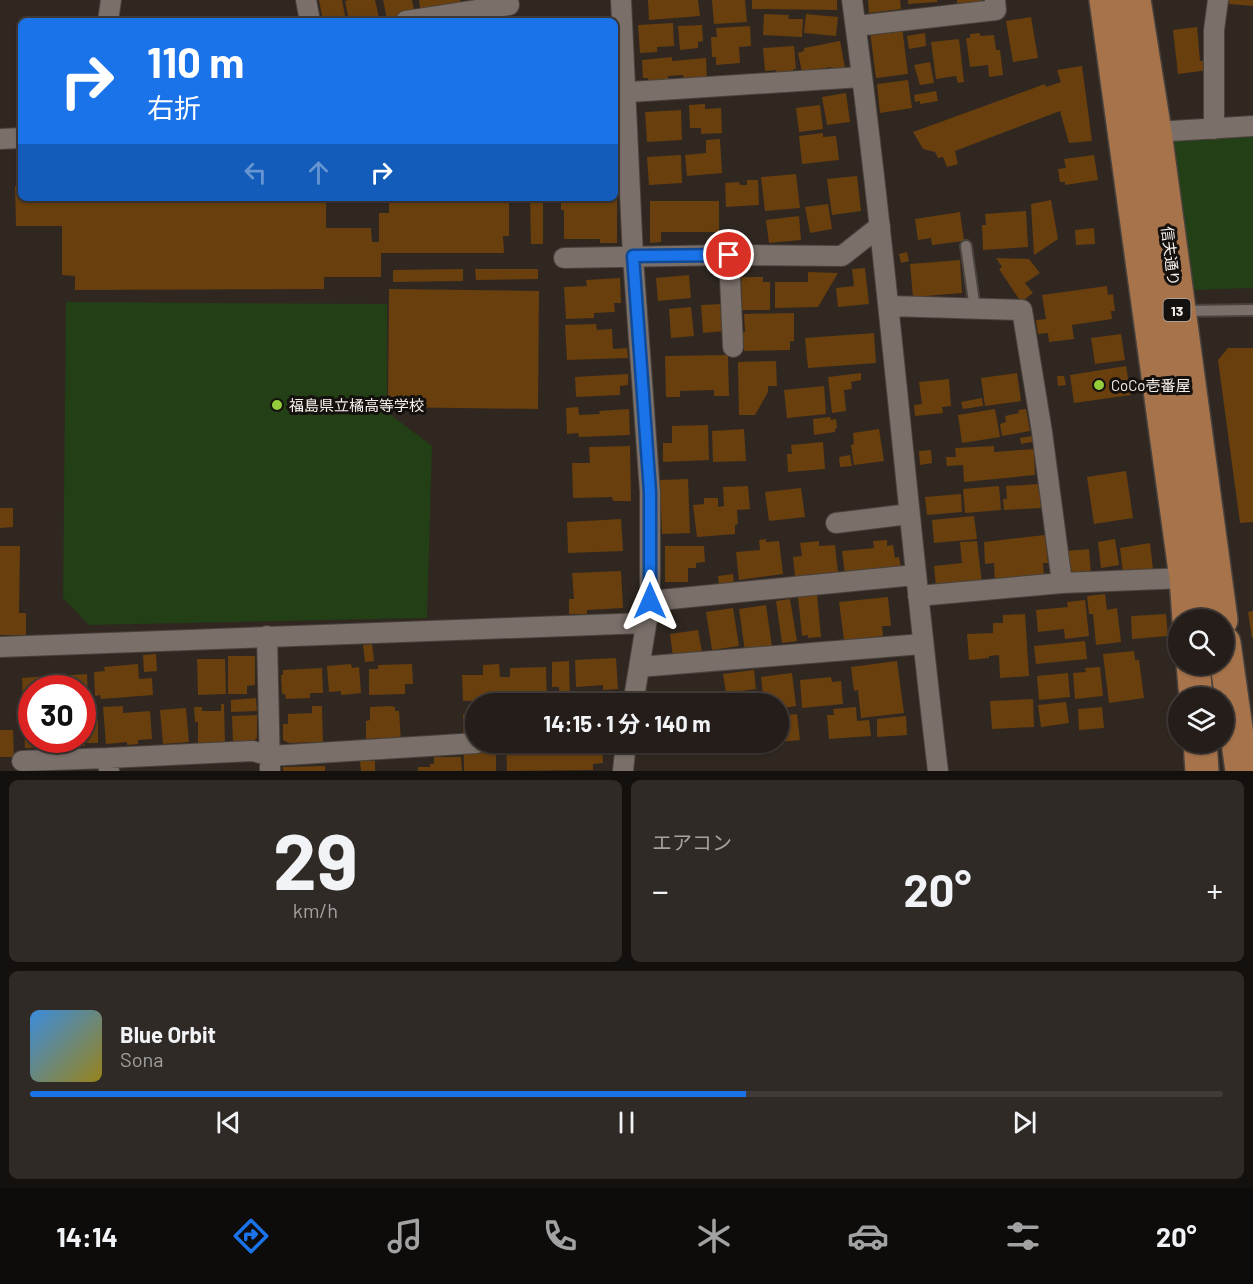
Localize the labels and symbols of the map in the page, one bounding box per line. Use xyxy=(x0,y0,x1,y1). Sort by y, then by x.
street label: 信夫通り xyxy=(1158,225,1184,287)
pin xyxy=(703,229,754,280)
road number: 13 xyxy=(1164,299,1190,321)
place label: CoCo壱番屋 xyxy=(1111,376,1191,394)
marker: CoCo壱番屋 xyxy=(1092,378,1106,392)
place label: 福島県立橘高等学校 xyxy=(289,396,424,414)
marker: 福島県立橘高等学校 xyxy=(270,398,284,412)
position arrow xyxy=(618,569,682,633)
speed limit sign: 30 xyxy=(18,675,96,753)

